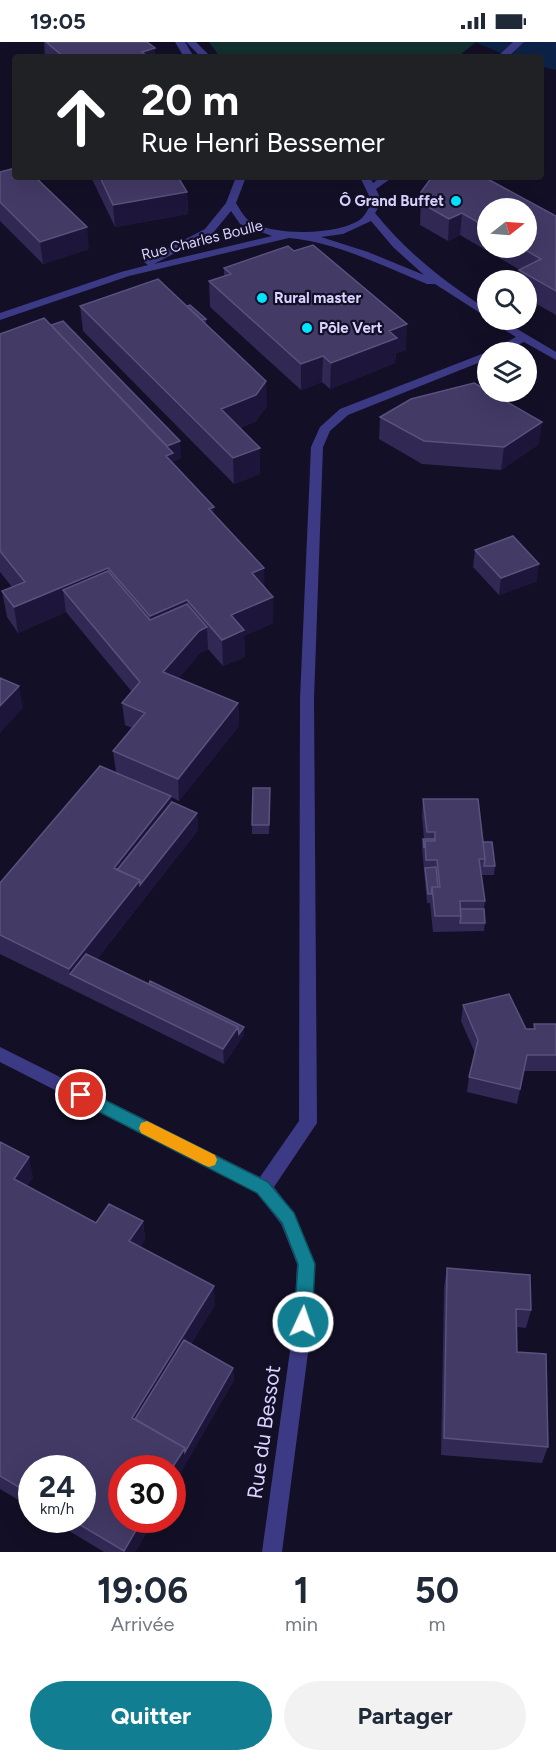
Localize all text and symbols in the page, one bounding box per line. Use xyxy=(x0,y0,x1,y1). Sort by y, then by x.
text: 19:05 xyxy=(30,8,86,35)
text: 20 m xyxy=(141,75,239,126)
icon: ahead xyxy=(42,78,120,156)
text: Rue Henri Bessemer xyxy=(141,126,385,159)
place label: Ô Grand Buffet xyxy=(339,192,444,210)
marker: Ô Grand Buffet xyxy=(449,194,463,208)
north arrow xyxy=(477,198,537,258)
map controls xyxy=(477,198,537,402)
street label: Rue Charles Boulle xyxy=(139,216,265,264)
button: search xyxy=(477,270,537,330)
place label: Rural master xyxy=(274,289,361,307)
marker: Rural master xyxy=(255,291,269,305)
place label: Pôle Vert xyxy=(319,319,382,337)
marker: Pôle Vert xyxy=(300,321,314,335)
button: layers xyxy=(477,342,537,402)
pin xyxy=(55,1069,106,1120)
icon: arrive xyxy=(64,1078,97,1111)
position arrow xyxy=(271,1290,335,1354)
street label: Rue du Bessot xyxy=(242,1363,285,1500)
speed limit sign: 30 xyxy=(108,1455,186,1533)
text: 24 xyxy=(39,1468,75,1505)
text: km/h xyxy=(40,1500,74,1518)
text: 19:06 xyxy=(97,1569,188,1612)
text: 1 xyxy=(294,1569,309,1612)
text: 50 xyxy=(415,1569,459,1612)
text: Arrivée xyxy=(111,1612,174,1636)
text: min xyxy=(285,1612,318,1636)
text: m xyxy=(428,1612,445,1636)
button: Quitter xyxy=(30,1681,272,1750)
button: Partager xyxy=(284,1681,526,1750)

